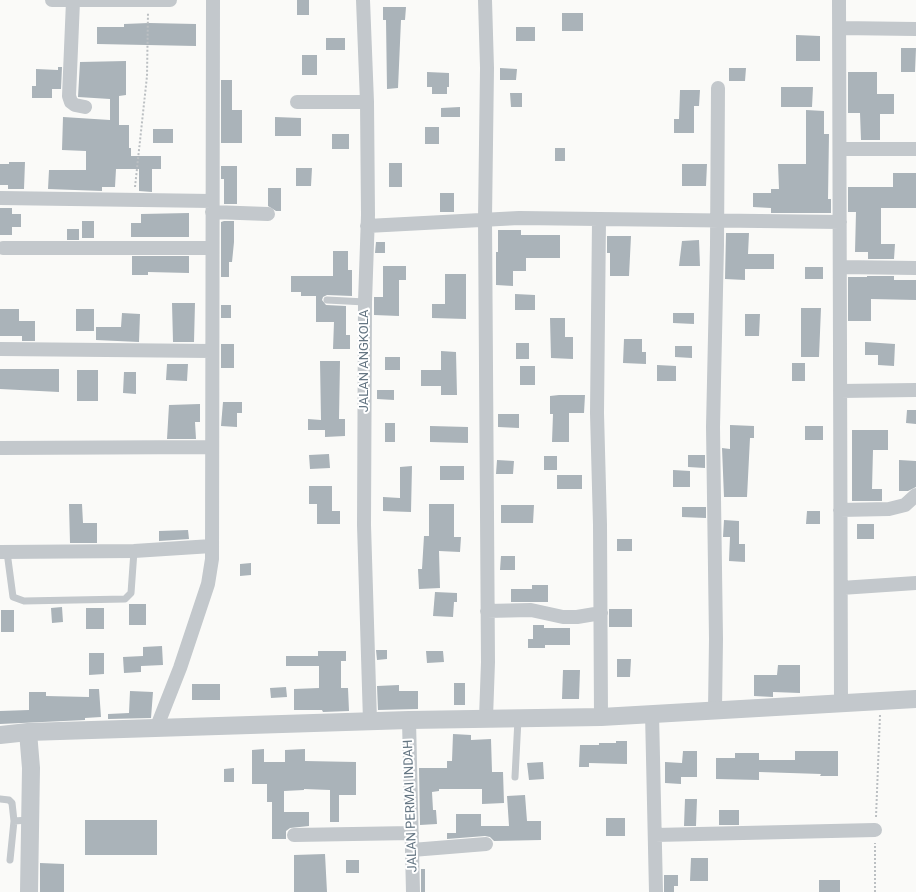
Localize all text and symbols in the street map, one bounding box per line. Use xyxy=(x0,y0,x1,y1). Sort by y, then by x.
street label: JALAN ANGKOLA xyxy=(357,310,373,412)
street label: JALAN PERMAI INDAH xyxy=(401,739,421,873)

